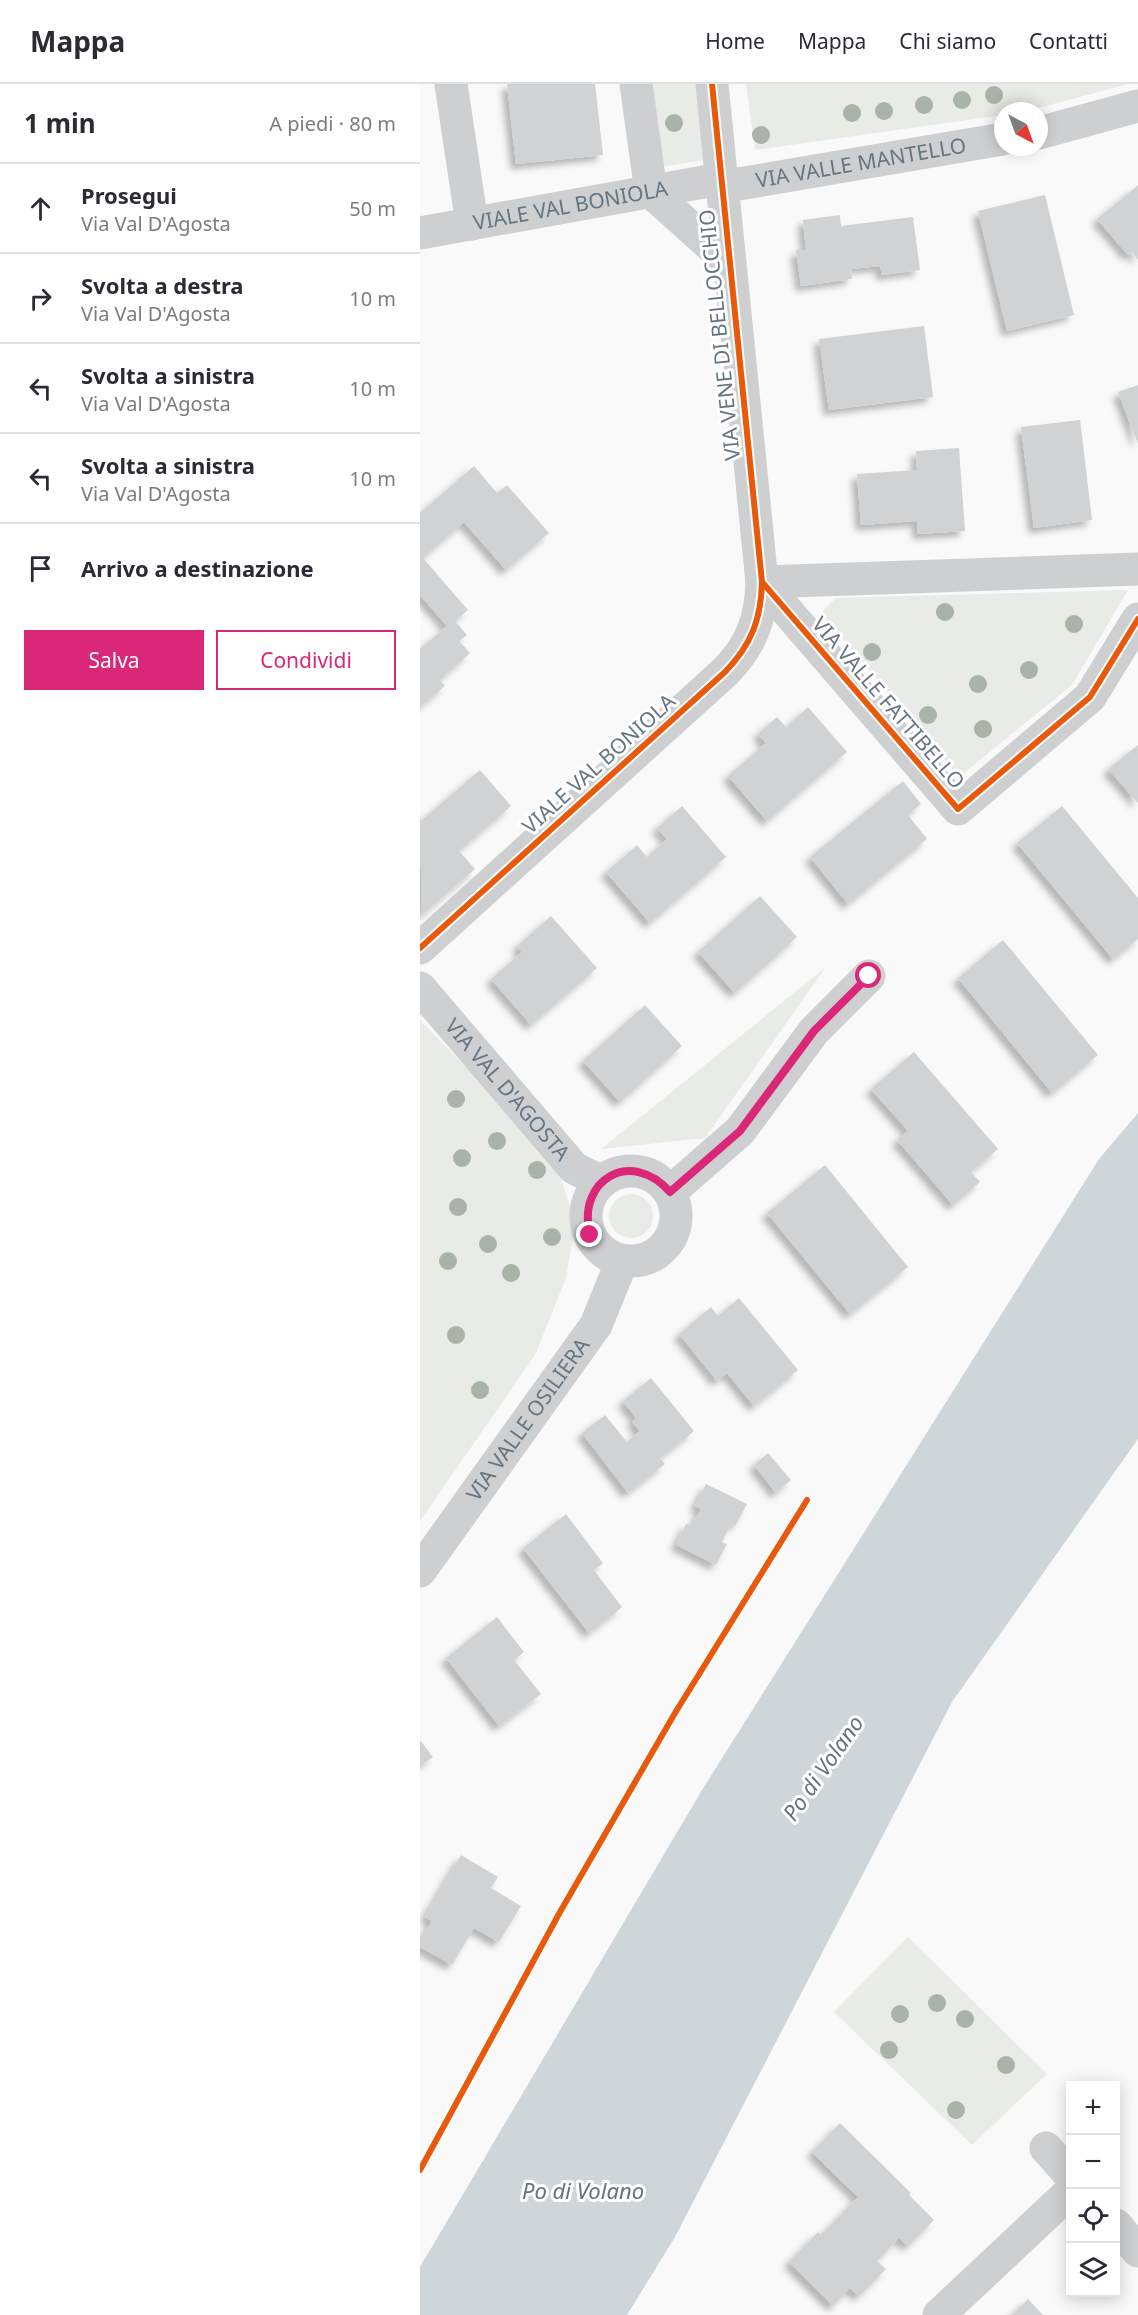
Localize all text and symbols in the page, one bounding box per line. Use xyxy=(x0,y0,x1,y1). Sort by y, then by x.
text: Mappa xyxy=(30,22,125,60)
text: Home xyxy=(705,27,765,55)
text: Mappa xyxy=(798,27,866,55)
text: Chi siamo xyxy=(899,27,996,55)
text: Contatti xyxy=(1029,27,1108,55)
north arrow xyxy=(994,102,1048,156)
text: 1 min xyxy=(24,105,96,141)
text: A piedi · 80 m xyxy=(269,110,396,137)
street label: VIA VALLE MANTELLO xyxy=(754,131,968,194)
street label: VIALE VAL BONIOLA xyxy=(471,174,670,236)
text: Prosegui xyxy=(81,180,177,210)
icon: ahead xyxy=(24,192,57,225)
text: 50 m xyxy=(349,195,396,222)
street label: VIA VENE DI BELLOCCHIO xyxy=(692,208,746,462)
text: Via Val D'Agosta xyxy=(81,210,231,237)
text: Svolta a destra xyxy=(81,270,244,300)
icon: right xyxy=(24,282,57,315)
text: 10 m xyxy=(349,285,396,312)
text: Via Val D'Agosta xyxy=(81,300,231,327)
text: Svolta a sinistra xyxy=(81,360,255,390)
icon: left xyxy=(24,372,57,405)
text: 10 m xyxy=(349,375,396,402)
text: Via Val D'Agosta xyxy=(81,390,231,417)
text: Svolta a sinistra xyxy=(81,450,255,480)
icon: left xyxy=(24,462,57,495)
text: 10 m xyxy=(349,465,396,492)
text: Via Val D'Agosta xyxy=(81,480,231,507)
icon: arrive xyxy=(24,552,57,585)
text: Arrivo a destinazione xyxy=(81,553,314,583)
street label: VIA VALLE FATTIBELLO xyxy=(806,610,971,794)
button: Salva xyxy=(24,630,204,690)
button: Condividi xyxy=(216,630,396,690)
street label: VIALE VAL BONIOLA xyxy=(516,687,681,840)
route start xyxy=(855,962,881,988)
street label: VIA VAL D'AGOSTA xyxy=(439,1012,577,1167)
route end xyxy=(576,1221,602,1247)
street label: VIA VALLE OSILIERA xyxy=(459,1331,596,1506)
water label: Po di Volano xyxy=(775,1709,869,1826)
map controls xyxy=(1066,2081,1120,2297)
button: + xyxy=(1066,2081,1120,2135)
button: − xyxy=(1066,2135,1120,2189)
water label: Po di Volano xyxy=(522,2175,644,2205)
button: locate xyxy=(1066,2189,1120,2243)
button: layers xyxy=(1066,2243,1120,2297)

